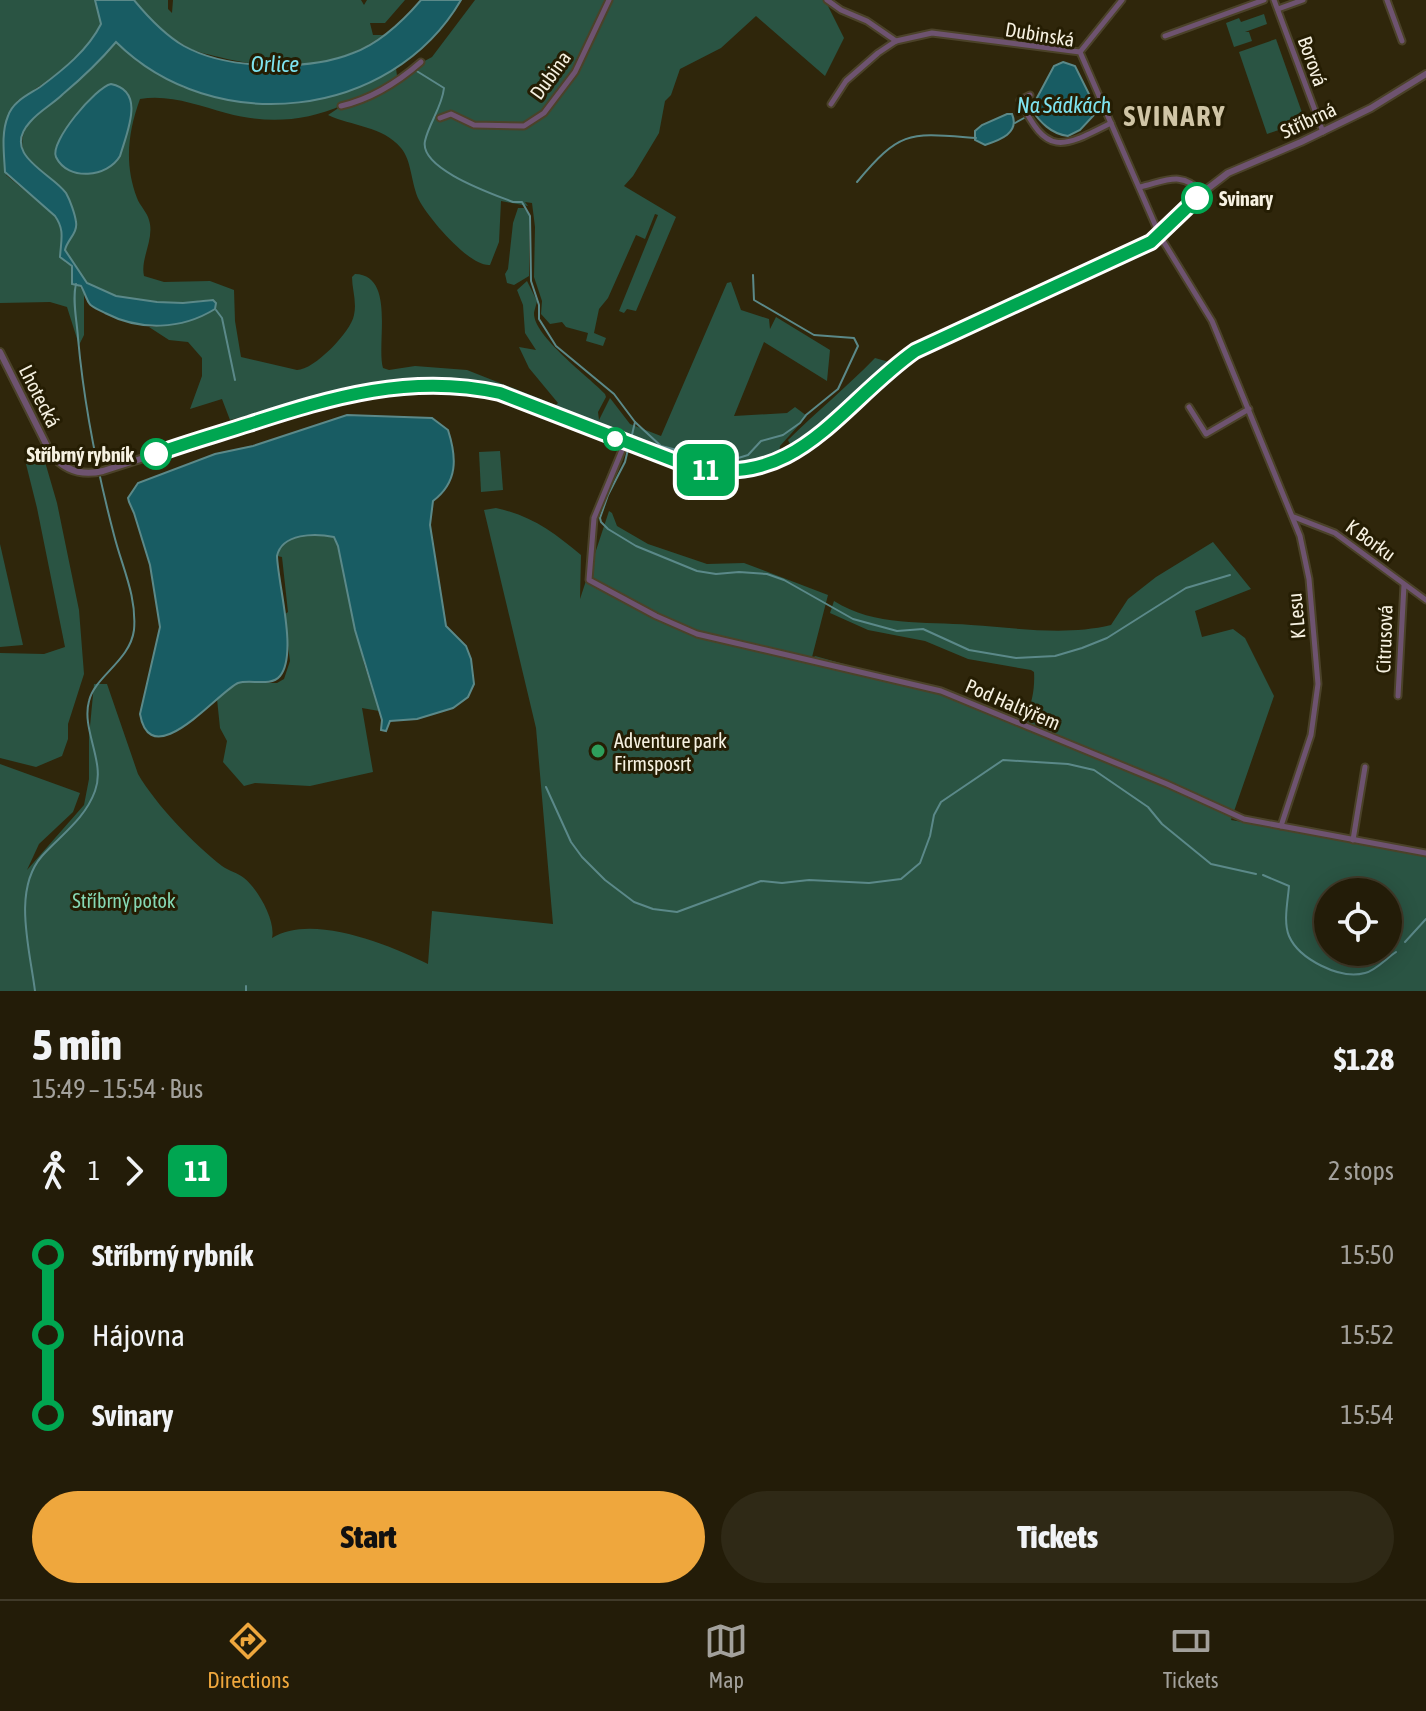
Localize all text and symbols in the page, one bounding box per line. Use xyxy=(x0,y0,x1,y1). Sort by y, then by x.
street label: Dubinská xyxy=(1004,17,1076,51)
street label: Borová xyxy=(1293,33,1333,89)
street label: Dubina xyxy=(525,46,575,104)
water label: Orlice xyxy=(251,51,299,77)
water label: Na Sádkách xyxy=(1017,92,1112,118)
street label: Stříbrná xyxy=(1276,97,1340,143)
district label: SVINARY xyxy=(1123,100,1227,132)
marker: Svinary xyxy=(1182,183,1212,213)
place label: Svinary xyxy=(1219,187,1274,210)
street label: Lhotecká xyxy=(15,361,65,431)
unlabelled marker xyxy=(604,428,626,450)
marker: Stříbrný rybník xyxy=(141,439,171,469)
place label: Stříbrný rybník xyxy=(27,443,134,466)
line badge: 11 xyxy=(670,444,742,496)
text: 11 xyxy=(693,454,719,486)
street label: K Borku xyxy=(1342,514,1400,566)
street label: K Lesu xyxy=(1283,592,1309,640)
street label: Citrusová xyxy=(1371,604,1397,674)
street label: Pod Haltýřem xyxy=(962,674,1064,734)
place label: Adventure park Firmsposrt xyxy=(614,729,727,775)
marker: Adventure park Firmsposrt xyxy=(589,742,607,760)
map controls xyxy=(1314,878,1402,966)
button: locate xyxy=(1314,878,1402,966)
park label: Stříbrný potok xyxy=(72,889,176,912)
text: 5 min xyxy=(32,1019,122,1069)
text: $1.28 xyxy=(1334,1042,1394,1076)
text: 15:49 – 15:54 · Bus xyxy=(32,1074,203,1104)
icon: walk xyxy=(32,1149,76,1193)
icon: forward xyxy=(112,1149,156,1193)
text: 11 xyxy=(184,1155,211,1187)
text: 1 xyxy=(88,1156,100,1186)
text: 2 stops xyxy=(1328,1156,1394,1186)
text: Stříbrný rybník xyxy=(92,1238,253,1272)
text: 15:50 xyxy=(1340,1240,1394,1270)
text: Hájovna xyxy=(92,1318,185,1352)
text: 15:52 xyxy=(1340,1320,1394,1350)
text: Svinary xyxy=(92,1398,173,1432)
text: 15:54 xyxy=(1340,1400,1394,1430)
button: Start xyxy=(32,1491,705,1583)
button: Tickets xyxy=(721,1491,1394,1583)
tab: Directions xyxy=(207,1619,289,1693)
tab: Map xyxy=(704,1619,748,1693)
tab: Tickets xyxy=(1163,1619,1219,1693)

